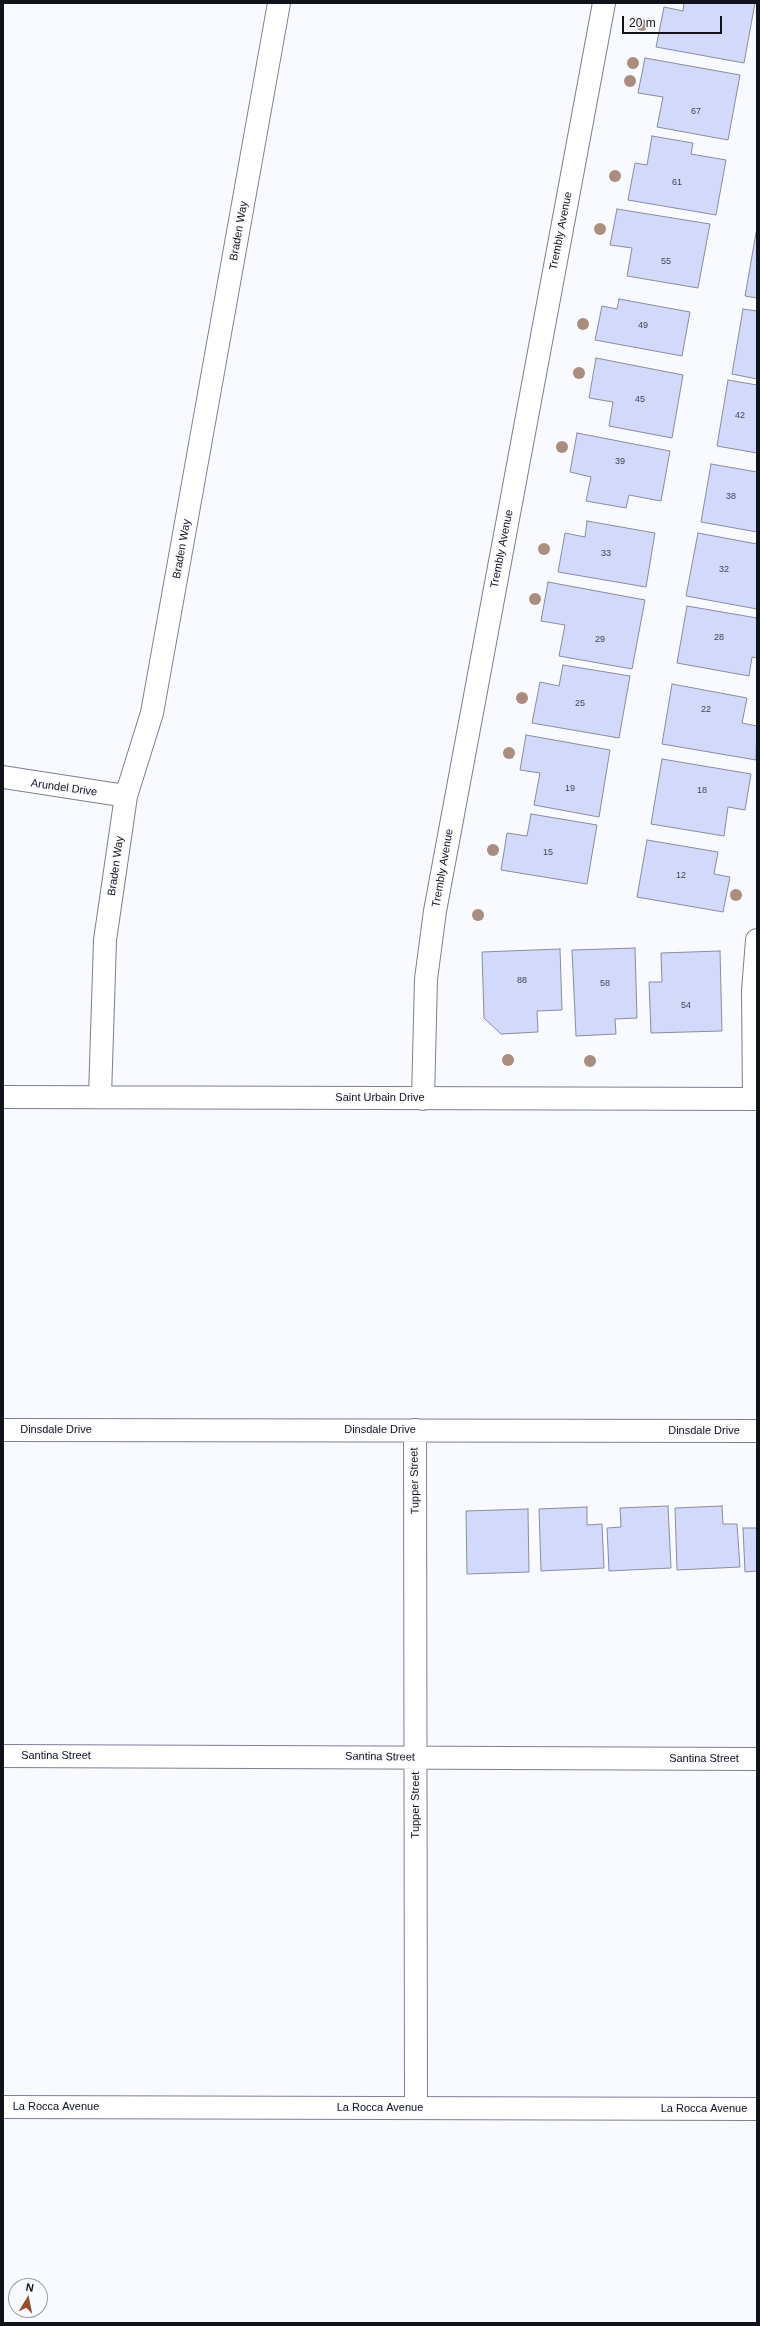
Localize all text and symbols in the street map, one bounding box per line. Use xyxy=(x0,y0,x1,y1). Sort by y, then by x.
scale bar xyxy=(624,8,724,34)
text: 20 m xyxy=(629,16,656,30)
house number: 67 xyxy=(691,107,701,117)
house number: 61 xyxy=(672,178,682,188)
street label: Trembly Avenue xyxy=(547,191,575,271)
street label: Braden Way xyxy=(227,200,251,262)
house number: 55 xyxy=(661,257,671,267)
house number: 49 xyxy=(638,321,648,331)
house number: 45 xyxy=(635,395,645,405)
house number: 42 xyxy=(735,411,745,421)
house number: 39 xyxy=(615,457,625,467)
house number: 38 xyxy=(726,492,736,502)
street label: Trembly Avenue xyxy=(488,509,516,589)
street label: Braden Way xyxy=(170,518,194,580)
house number: 33 xyxy=(601,549,611,559)
house number: 32 xyxy=(719,565,729,575)
house number: 28 xyxy=(714,633,724,643)
house number: 29 xyxy=(595,635,605,645)
house number: 25 xyxy=(575,699,585,709)
house number: 22 xyxy=(701,705,711,715)
street label: Arundel Drive xyxy=(30,777,98,799)
house number: 19 xyxy=(565,784,575,794)
house number: 18 xyxy=(697,786,707,796)
street label: Trembly Avenue xyxy=(430,828,456,908)
street label: Braden Way xyxy=(105,835,127,897)
house number: 15 xyxy=(543,848,553,858)
house number: 12 xyxy=(676,871,686,881)
house number: 88 xyxy=(517,976,527,986)
house number: 58 xyxy=(600,979,610,989)
house number: 54 xyxy=(681,1001,691,1011)
street label: Saint Urbain Drive xyxy=(335,1091,425,1105)
street label: Dinsdale Drive xyxy=(20,1423,92,1437)
street label: Dinsdale Drive xyxy=(344,1423,416,1437)
street label: Dinsdale Drive xyxy=(668,1424,740,1438)
street label: Tupper Street xyxy=(408,1447,422,1515)
street label: Santina Street xyxy=(21,1749,91,1763)
street label: Santina Street xyxy=(345,1750,415,1764)
street label: Santina Street xyxy=(669,1752,739,1766)
street label: Tupper Street xyxy=(409,1772,423,1838)
street label: La Rocca Avenue xyxy=(13,2100,99,2114)
street label: La Rocca Avenue xyxy=(337,2101,423,2115)
street label: La Rocca Avenue xyxy=(661,2102,747,2116)
north arrow xyxy=(8,2278,48,2318)
text: N xyxy=(25,2281,35,2294)

